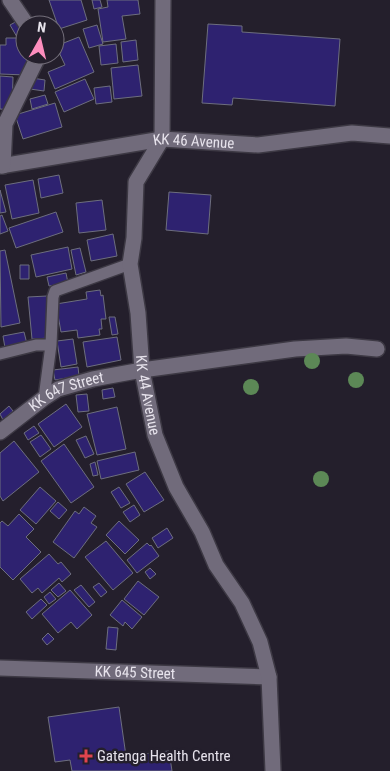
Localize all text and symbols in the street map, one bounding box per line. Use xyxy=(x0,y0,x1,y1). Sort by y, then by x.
north arrow xyxy=(15,15,65,65)
text: N xyxy=(36,19,47,36)
street label: KK 46 Avenue xyxy=(152,130,235,153)
street label: KK 44 Avenue xyxy=(132,354,164,437)
street label: KK 647 Street xyxy=(25,368,105,415)
street label: KK 645 Street xyxy=(94,662,176,683)
place label: Gatenga Health Centre xyxy=(97,747,231,765)
marker: Gatenga Health Centre xyxy=(79,749,93,763)

